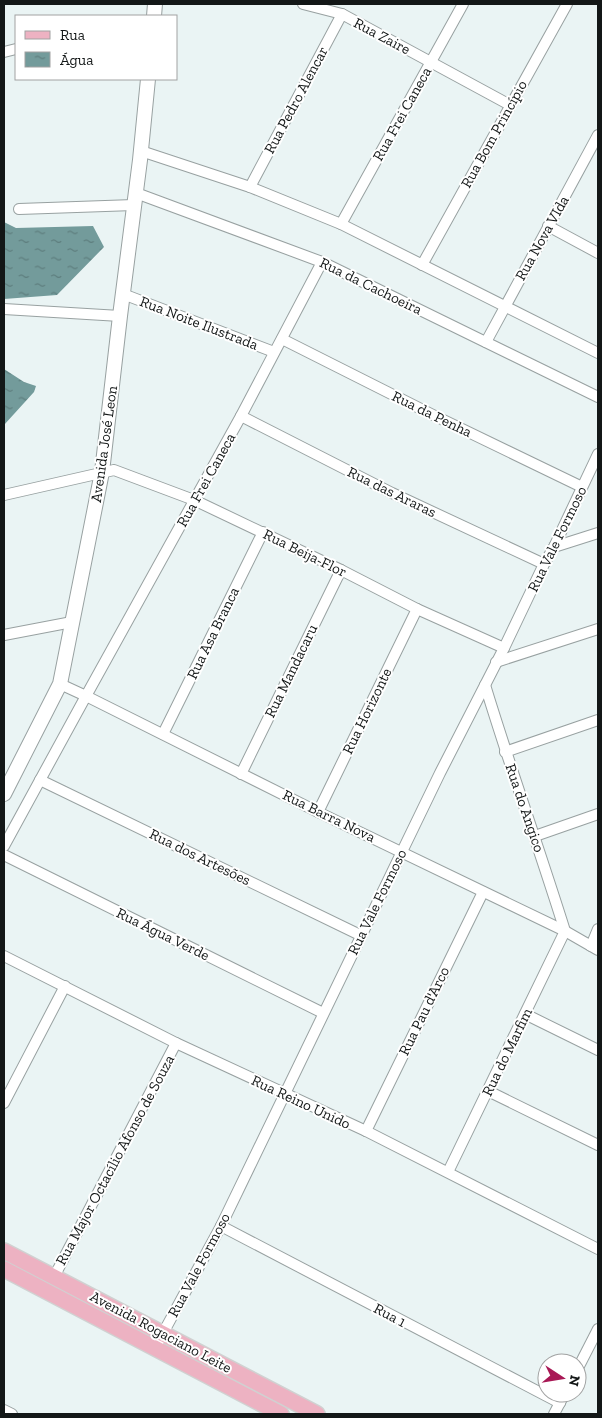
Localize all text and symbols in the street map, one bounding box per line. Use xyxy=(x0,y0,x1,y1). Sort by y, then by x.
street label: Rua Zaire xyxy=(350,14,414,58)
legend xyxy=(15,15,178,80)
text: Rua xyxy=(60,26,85,44)
street label: Rua Pedro Alencar xyxy=(260,43,332,157)
text: Água xyxy=(60,51,93,69)
street label: Rua Frei Caneca xyxy=(369,64,435,164)
street label: Rua Bom Princípio xyxy=(457,77,531,191)
street label: Rua Nova VIda xyxy=(511,193,573,283)
street label: Rua da Cachoeira xyxy=(317,253,425,319)
street label: Rua Noite Ilustrada xyxy=(137,292,261,354)
street label: Avenida José Leon xyxy=(87,384,121,503)
street label: Rua da Penha xyxy=(389,387,475,441)
street label: Rua Frei Caneca xyxy=(173,430,239,530)
street label: Rua das Araras xyxy=(345,463,439,521)
street label: Rua Vale Formoso xyxy=(524,483,590,595)
street label: Rua Beija-Flor xyxy=(260,525,350,581)
street label: Rua Asa Branca xyxy=(183,584,243,682)
street label: Rua Mandacaru xyxy=(261,621,322,721)
street label: Rua Horizonte xyxy=(338,665,396,757)
street label: Rua do Angico xyxy=(501,761,549,855)
street label: Rua Barra Nova xyxy=(280,786,378,846)
street label: Rua dos Artesões xyxy=(146,825,254,889)
street label: Rua Vale Formoso xyxy=(344,846,410,958)
street label: Rua Água Verde xyxy=(113,904,213,964)
street label: Rua Pau d'Arco xyxy=(395,963,453,1058)
street label: Rua do Marfim xyxy=(478,1005,536,1099)
street label: Rua Major Octacílio Afonso de Souza xyxy=(52,1052,178,1268)
street label: Rua Reino Unido xyxy=(248,1071,354,1133)
street label: Rua Vale Formoso xyxy=(164,1210,234,1320)
street label: Avenida Rogaciano Leite xyxy=(87,1287,235,1377)
street label: Rua 1 xyxy=(371,1299,409,1331)
north arrow xyxy=(537,1353,587,1403)
text: N xyxy=(565,1374,584,1388)

